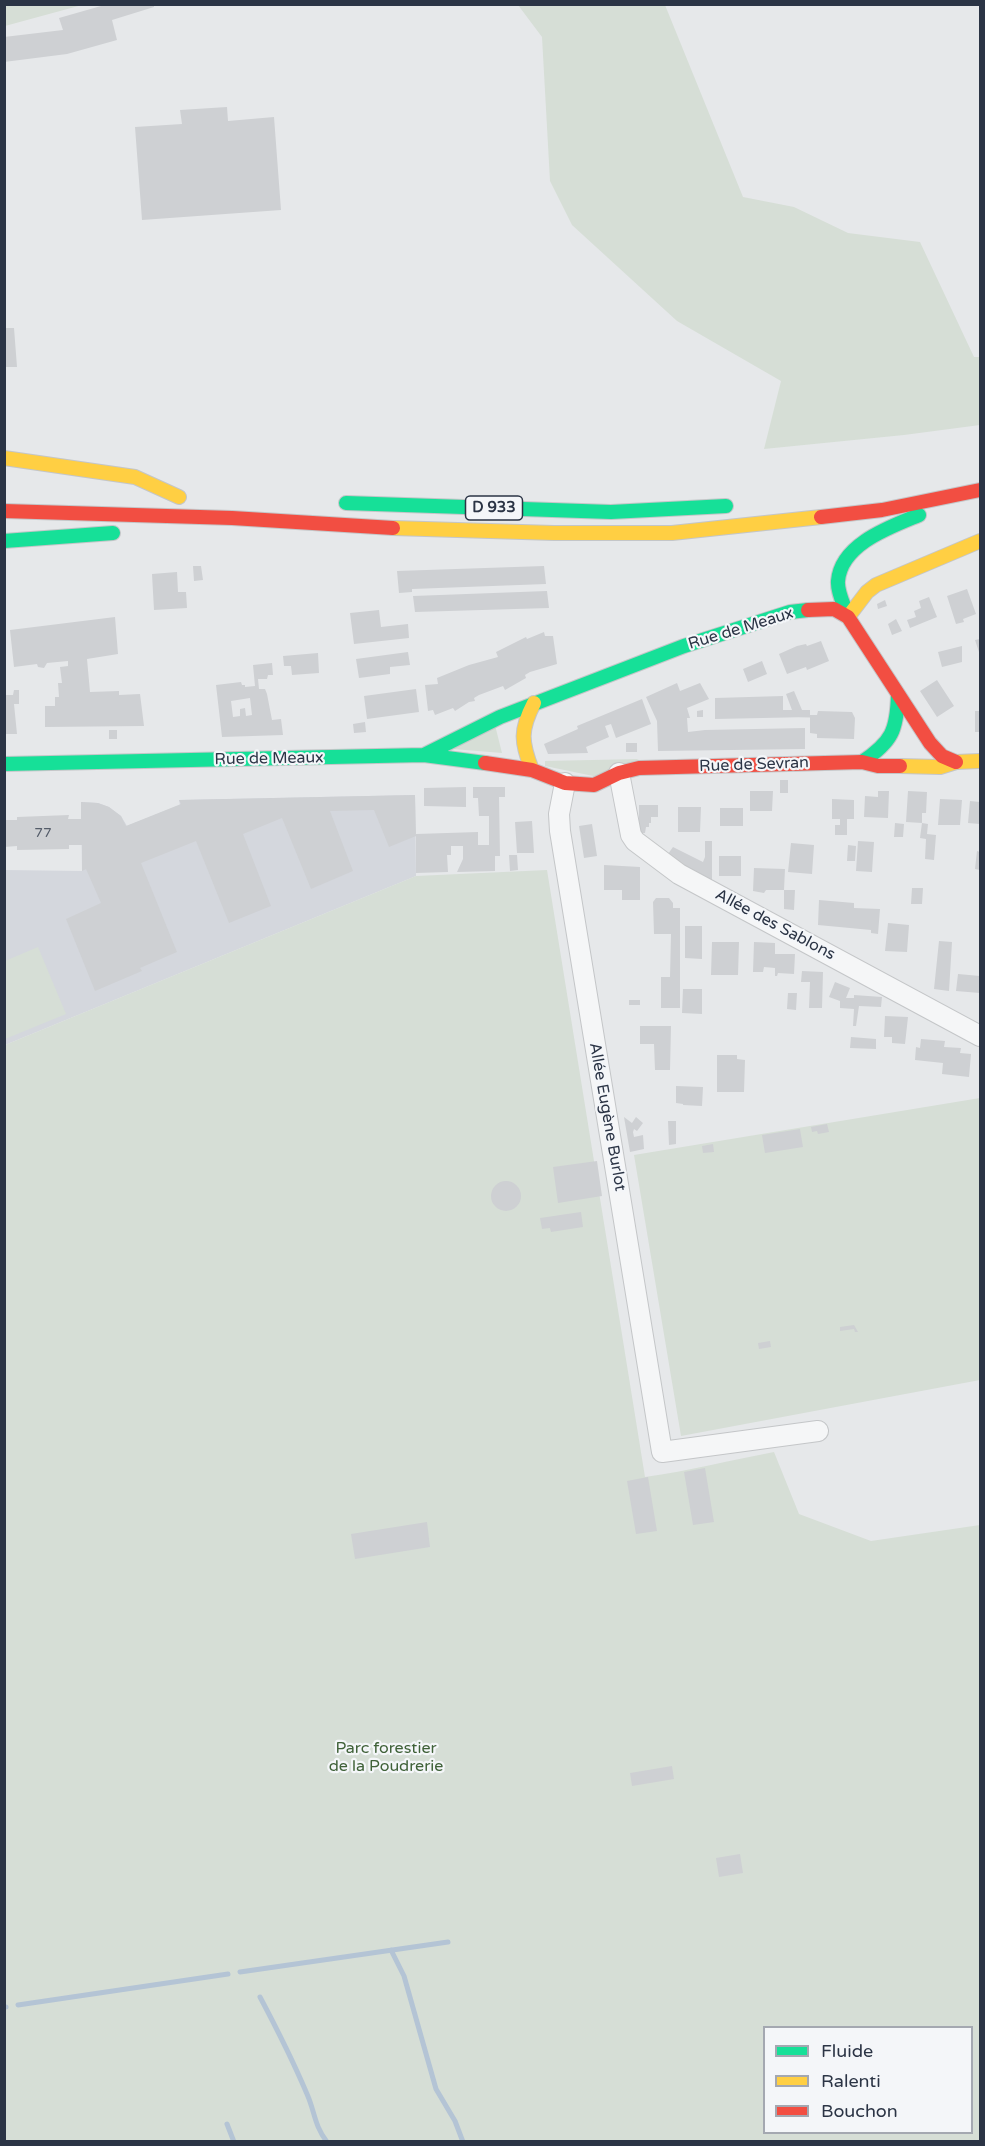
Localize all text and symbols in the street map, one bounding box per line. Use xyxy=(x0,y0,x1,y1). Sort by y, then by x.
road number: D 933 xyxy=(466,496,522,520)
street label: Rue de Meaux xyxy=(686,604,796,654)
street label: Rue de Meaux xyxy=(214,748,324,770)
street label: Rue de Sevran xyxy=(699,753,809,777)
house number: 77 xyxy=(34,825,52,841)
street label: Allée des Sablons xyxy=(712,885,838,965)
street label: Allée Eugène Burlot xyxy=(584,1041,630,1193)
park label: Parc forestier de la Poudrerie xyxy=(329,1739,443,1777)
legend xyxy=(763,2026,973,2134)
text: Fluide xyxy=(821,2040,873,2062)
text: Ralenti xyxy=(821,2070,881,2092)
text: Bouchon xyxy=(821,2100,898,2122)

